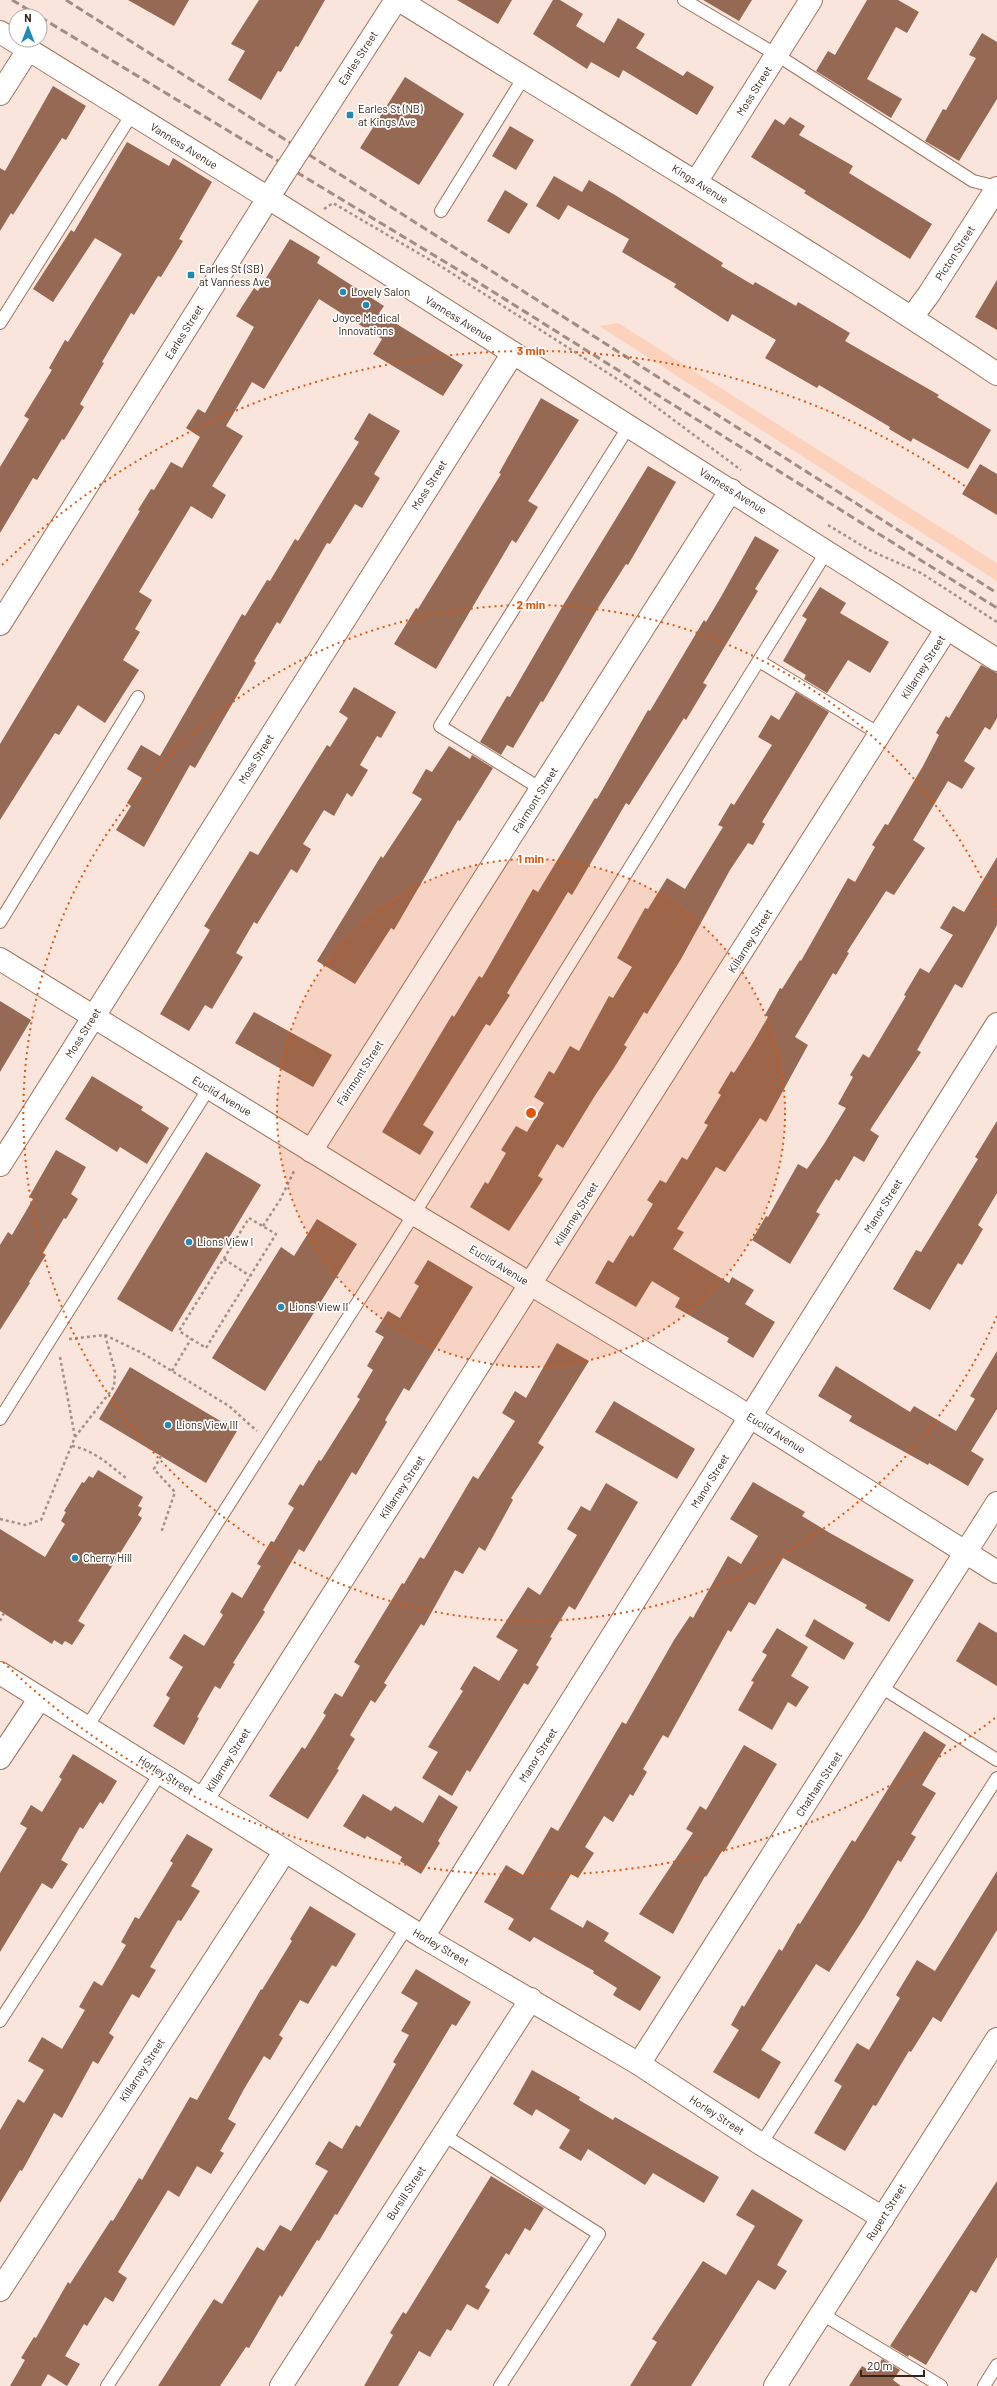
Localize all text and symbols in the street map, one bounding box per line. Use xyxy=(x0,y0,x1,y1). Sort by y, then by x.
north arrow xyxy=(8,8,48,48)
text: N xyxy=(24,11,32,24)
street label: Earles Street xyxy=(335,28,380,87)
street label: Moss Street xyxy=(733,63,774,118)
place label: Earles St (NB) at Kings Ave xyxy=(358,102,423,128)
marker: Earles St (NB) at Kings Ave xyxy=(345,110,355,120)
street label: Vanness Avenue xyxy=(148,120,220,171)
street label: Kings Avenue xyxy=(670,161,731,206)
street label: Picton Street xyxy=(932,223,977,283)
place label: Earles St (SB) at Vanness Ave xyxy=(199,262,270,288)
marker: Earles St (SB) at Vanness Ave xyxy=(186,270,196,280)
place label: Lovely Salon xyxy=(351,285,410,298)
marker: Lovely Salon xyxy=(338,287,348,297)
street label: Vanness Avenue xyxy=(423,293,495,344)
marker: Joyce Medical Innovations xyxy=(361,300,371,310)
street label: Earles Street xyxy=(162,302,206,362)
place label: Joyce Medical Innovations xyxy=(332,311,400,337)
text: 3 min xyxy=(517,343,545,357)
street label: Moss Street xyxy=(408,457,449,512)
street label: Vanness Avenue xyxy=(697,465,769,516)
text: 2 min xyxy=(517,597,545,611)
street label: Killarney Street xyxy=(898,632,947,701)
street label: Moss Street xyxy=(235,731,276,786)
street label: Fairmont Street xyxy=(509,764,560,835)
text: 1 min xyxy=(518,851,544,865)
street label: Killarney Street xyxy=(725,906,774,975)
street label: Moss Street xyxy=(62,1005,103,1060)
street label: Fairmont Street xyxy=(334,1038,386,1108)
street label: Euclid Avenue xyxy=(190,1073,254,1118)
centre of rings xyxy=(524,1106,538,1120)
street label: Manor Street xyxy=(861,1176,904,1235)
street label: Killarney Street xyxy=(551,1179,600,1248)
place label: Lions View I xyxy=(197,1235,253,1248)
marker: Lions View I xyxy=(184,1237,194,1247)
street label: Euclid Avenue xyxy=(467,1242,531,1287)
place label: Lions View II xyxy=(289,1300,348,1313)
marker: Lions View II xyxy=(276,1302,286,1312)
street label: Euclid Avenue xyxy=(745,1409,808,1456)
place label: Lions View III xyxy=(176,1418,238,1431)
marker: Lions View III xyxy=(163,1420,173,1430)
street label: Manor Street xyxy=(688,1451,731,1510)
street label: Killarney Street xyxy=(376,1453,427,1521)
place label: Cherry Hill xyxy=(83,1551,132,1564)
marker: Cherry Hill xyxy=(70,1553,80,1563)
street label: Killarney Street xyxy=(203,1725,252,1794)
street label: Manor Street xyxy=(516,1725,559,1784)
street label: Chatham Street xyxy=(793,1749,844,1819)
street label: Horley Street xyxy=(136,1752,196,1797)
street label: Horley Street xyxy=(411,1925,472,1968)
street label: Killarney Street xyxy=(116,2036,167,2104)
street label: Horley Street xyxy=(687,2092,747,2137)
street label: Bursill Street xyxy=(383,2163,428,2222)
street label: Rupert Street xyxy=(863,2181,908,2243)
scale bar xyxy=(861,2352,924,2378)
text: 20 m xyxy=(867,2358,893,2372)

